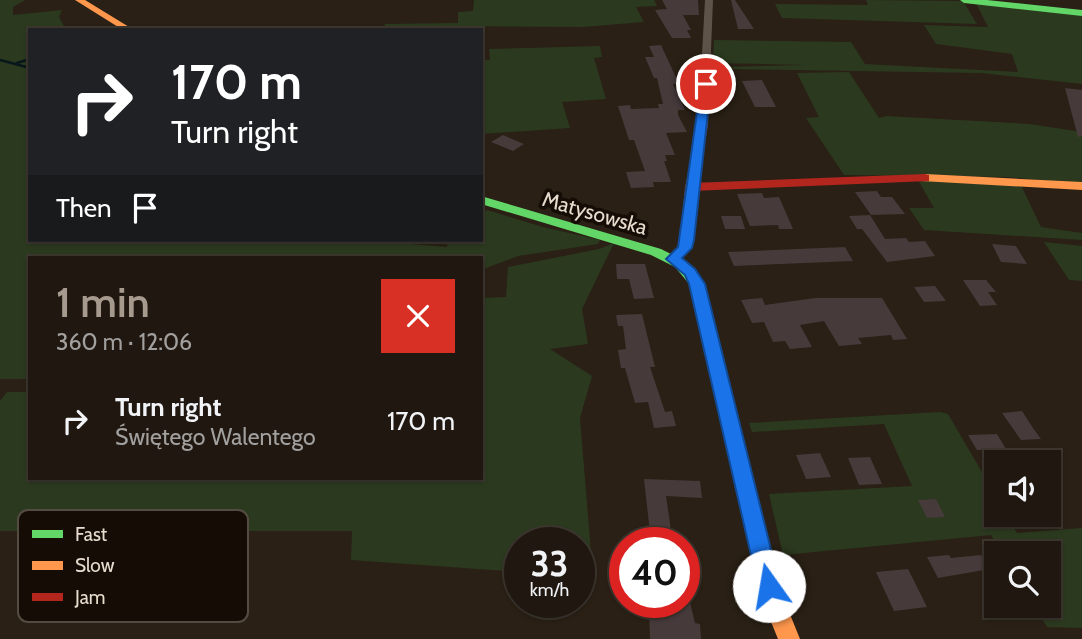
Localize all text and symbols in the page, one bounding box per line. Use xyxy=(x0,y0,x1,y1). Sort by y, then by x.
text: 170 m xyxy=(171,52,302,111)
pin xyxy=(676,54,736,114)
icon: right xyxy=(56,56,147,147)
icon: arrive xyxy=(687,65,725,103)
text: Turn right xyxy=(171,112,298,151)
street label: Matysowska xyxy=(540,186,650,240)
icon: arrive xyxy=(126,189,164,227)
text: Then xyxy=(56,192,112,224)
text: 1 min xyxy=(56,276,150,328)
button: close xyxy=(381,279,455,353)
text: 360 m · 12:06 xyxy=(56,328,192,356)
text: Turn right xyxy=(115,391,221,423)
icon: right xyxy=(56,402,94,440)
text: 170 m xyxy=(387,405,455,437)
text: Świętego Walentego xyxy=(115,423,316,451)
map controls xyxy=(984,450,1061,618)
button: sound xyxy=(984,450,1061,527)
legend xyxy=(18,510,248,622)
text: Fast xyxy=(75,523,108,546)
speed limit sign: 40 xyxy=(609,527,700,618)
button: search xyxy=(984,541,1061,618)
text: 33 xyxy=(531,542,568,585)
position arrow xyxy=(732,549,806,623)
text: Slow xyxy=(75,554,115,577)
text: km/h xyxy=(530,579,569,601)
text: Jam xyxy=(74,586,105,609)

